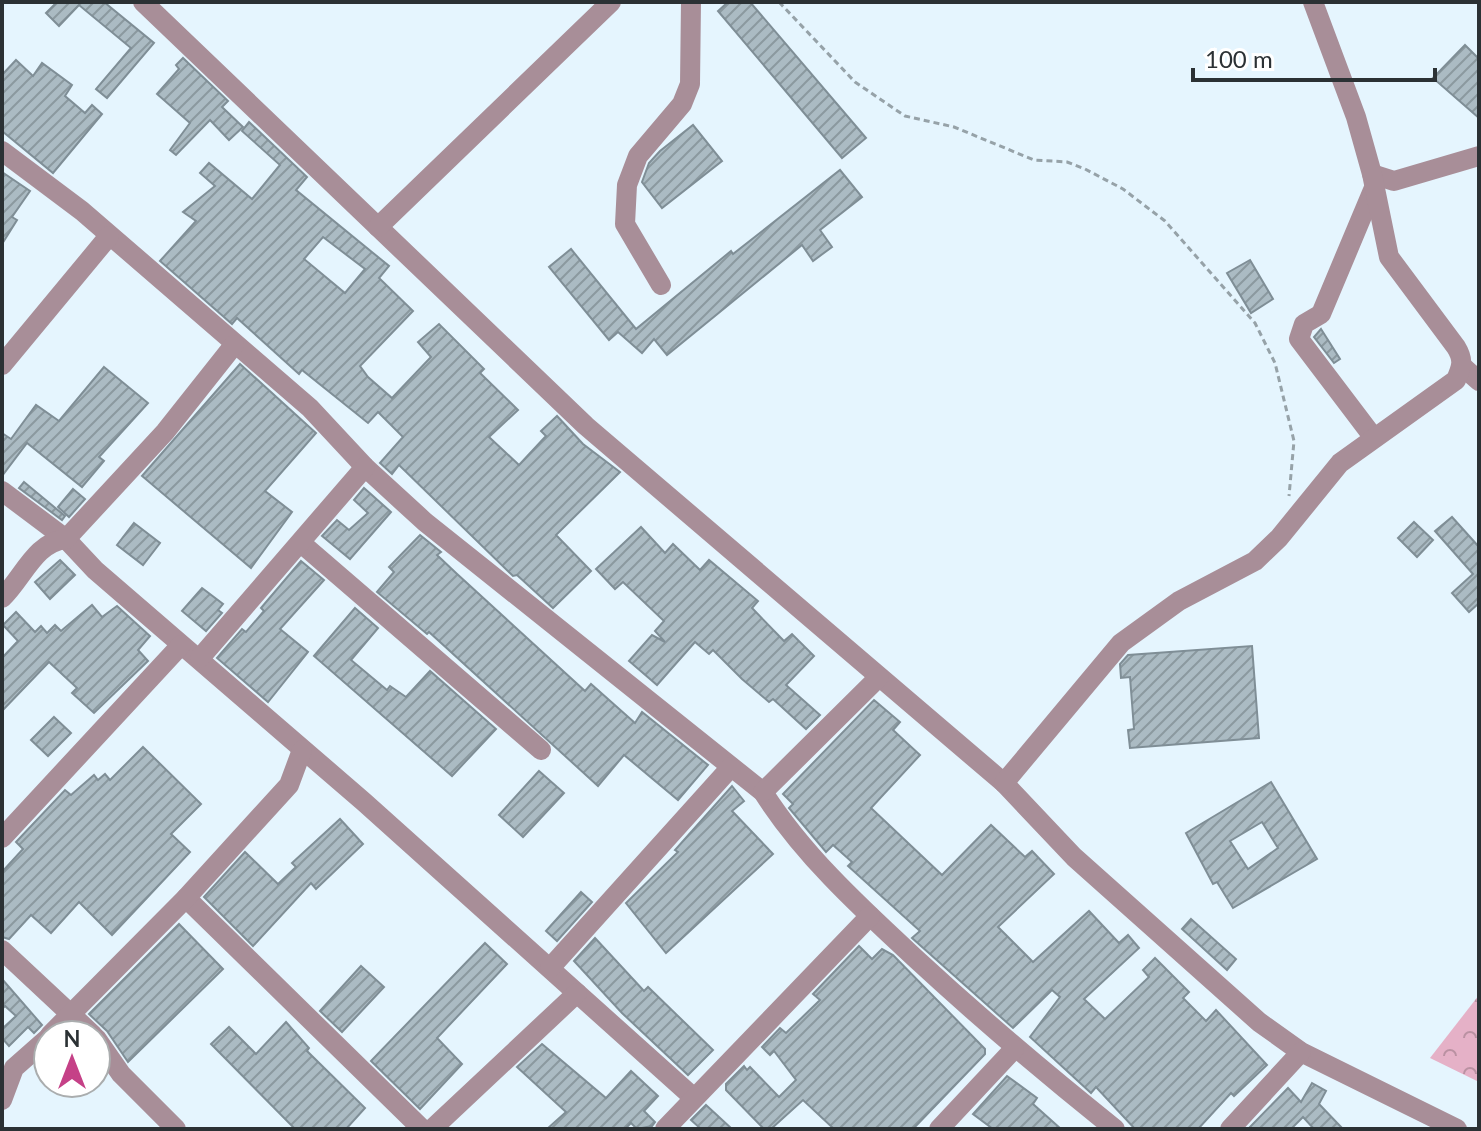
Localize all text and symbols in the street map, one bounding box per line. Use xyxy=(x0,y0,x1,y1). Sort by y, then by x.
scale bar xyxy=(1193,32,1435,82)
text: 100 m xyxy=(1205,44,1273,73)
north arrow xyxy=(32,1019,112,1099)
text: N xyxy=(64,1025,80,1052)

